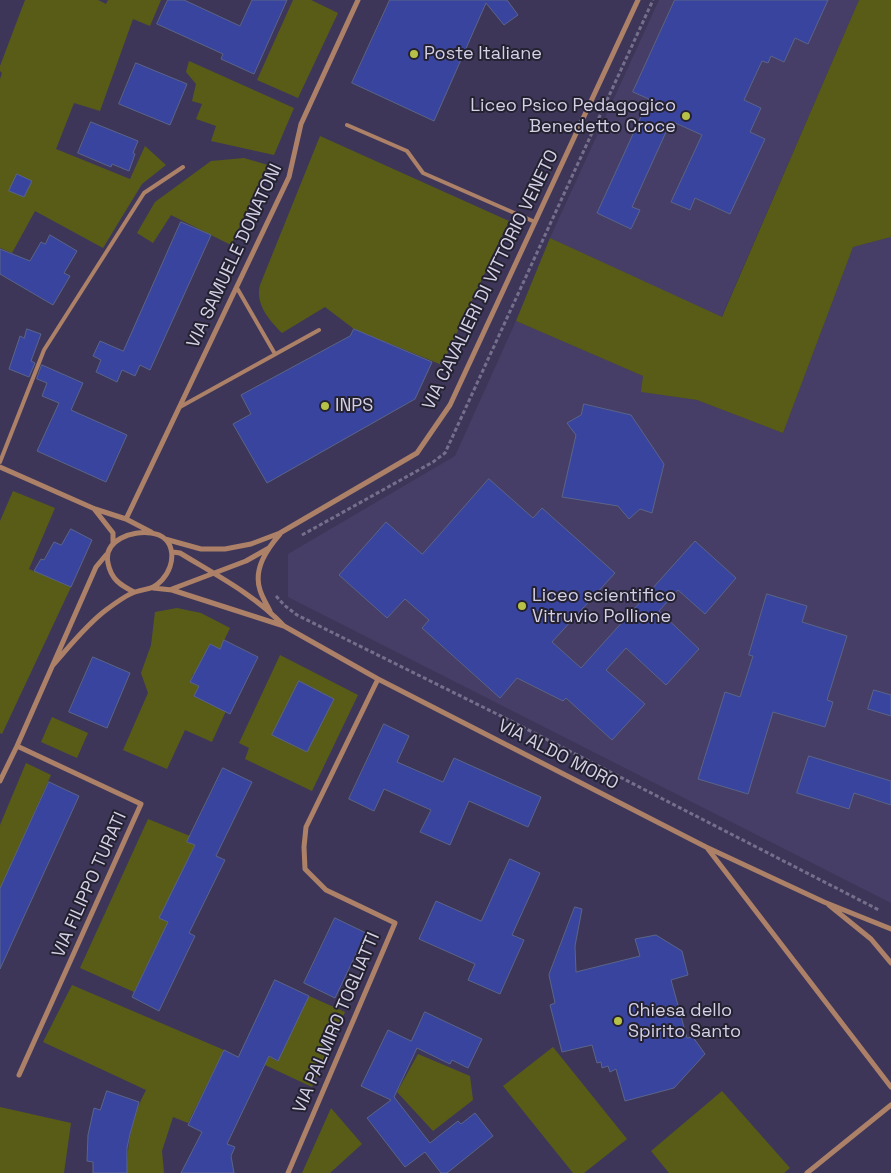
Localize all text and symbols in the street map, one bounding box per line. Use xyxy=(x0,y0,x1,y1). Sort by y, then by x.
place label: Poste Italiane xyxy=(424,43,542,65)
marker: Poste Italiane xyxy=(408,48,420,60)
place label: Liceo Psico Pedagogico Benedetto Croce xyxy=(470,95,676,138)
marker: Liceo Psico Pedagogico Benedetto Croce xyxy=(680,110,692,122)
street label: VIA CAVALIERI DI VITTORIO VENETO xyxy=(418,146,564,414)
street label: VIA SAMUELE DONATONI xyxy=(183,161,287,351)
place label: INPS xyxy=(335,395,373,417)
marker: INPS xyxy=(319,400,331,412)
place label: Liceo scientifico Vitruvio Pollione xyxy=(532,585,676,628)
marker: Liceo scientifico Vitruvio Pollione xyxy=(516,600,528,612)
street label: VIA ALDO MORO xyxy=(494,715,622,795)
street label: VIA FILIPPO TURATI xyxy=(48,809,132,961)
street label: VIA PALMIRO TOGLIATTI xyxy=(289,929,385,1117)
place label: Chiesa dello Spirito Santo xyxy=(628,1000,741,1042)
marker: Chiesa dello Spirito Santo xyxy=(612,1015,624,1027)

